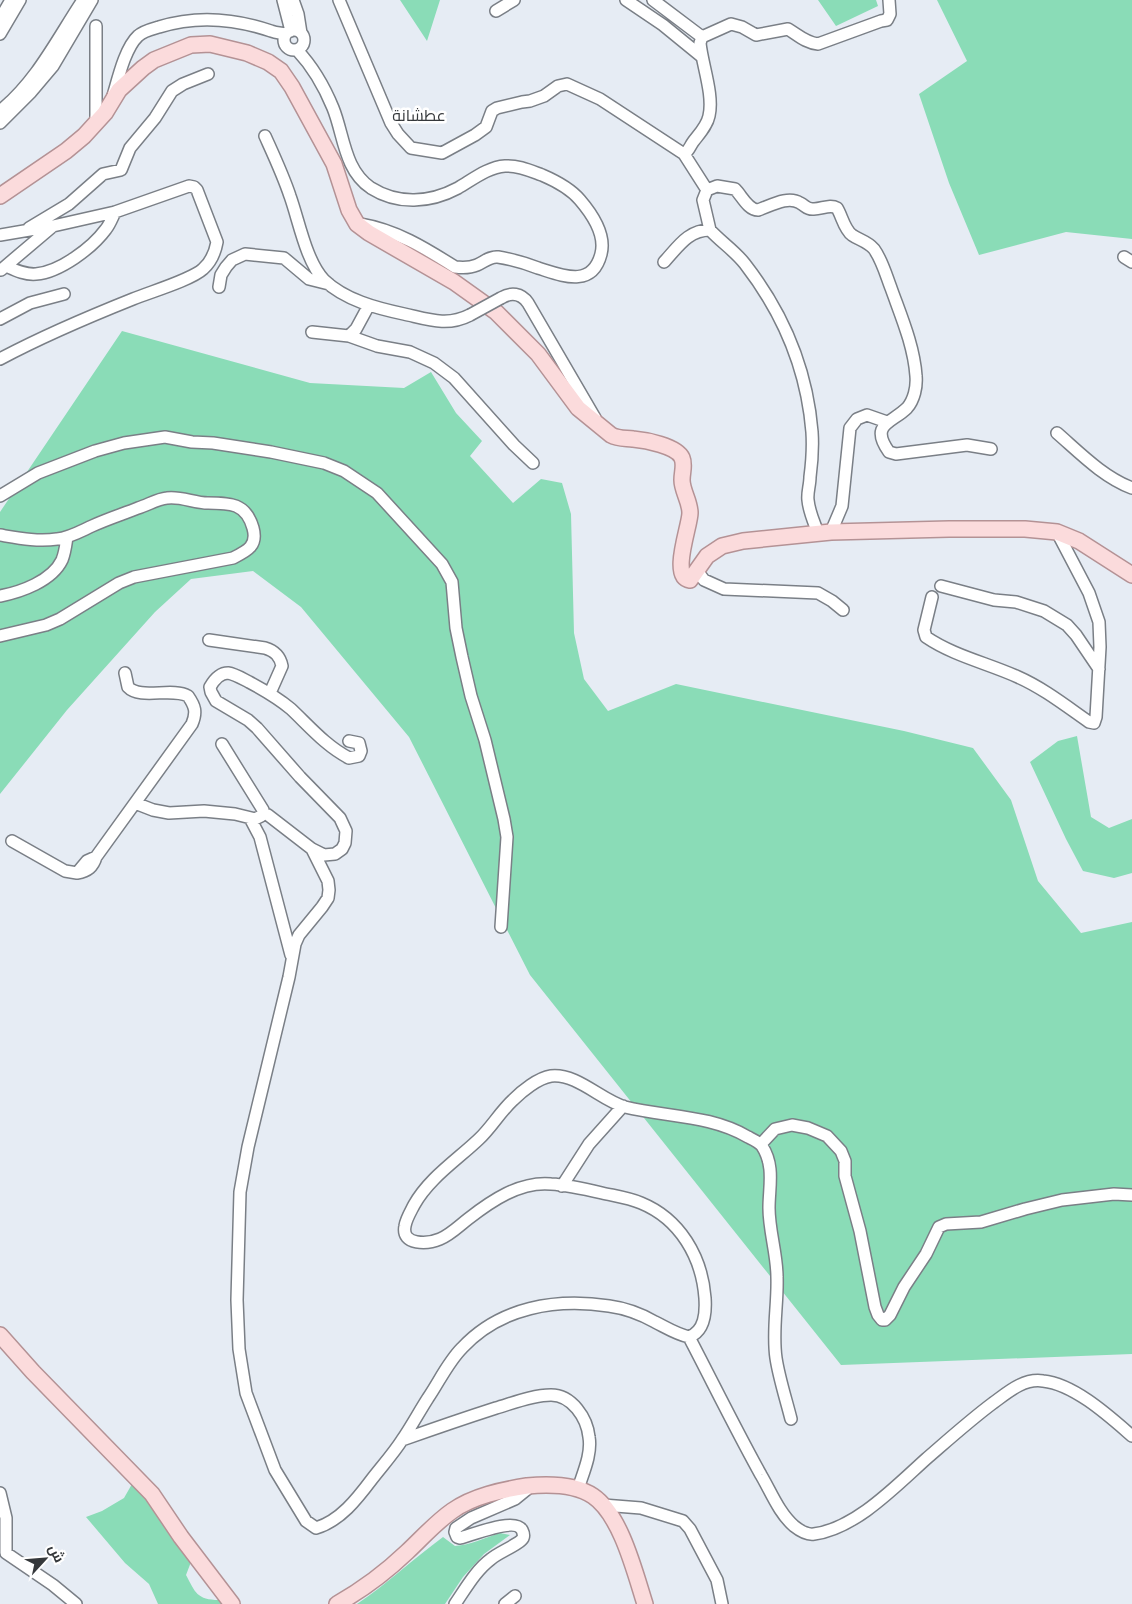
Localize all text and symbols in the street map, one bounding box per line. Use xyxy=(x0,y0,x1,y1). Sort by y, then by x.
district label: عطشانة xyxy=(392,106,446,125)
north arrow xyxy=(20,1534,70,1584)
text: ش xyxy=(45,1542,68,1565)

